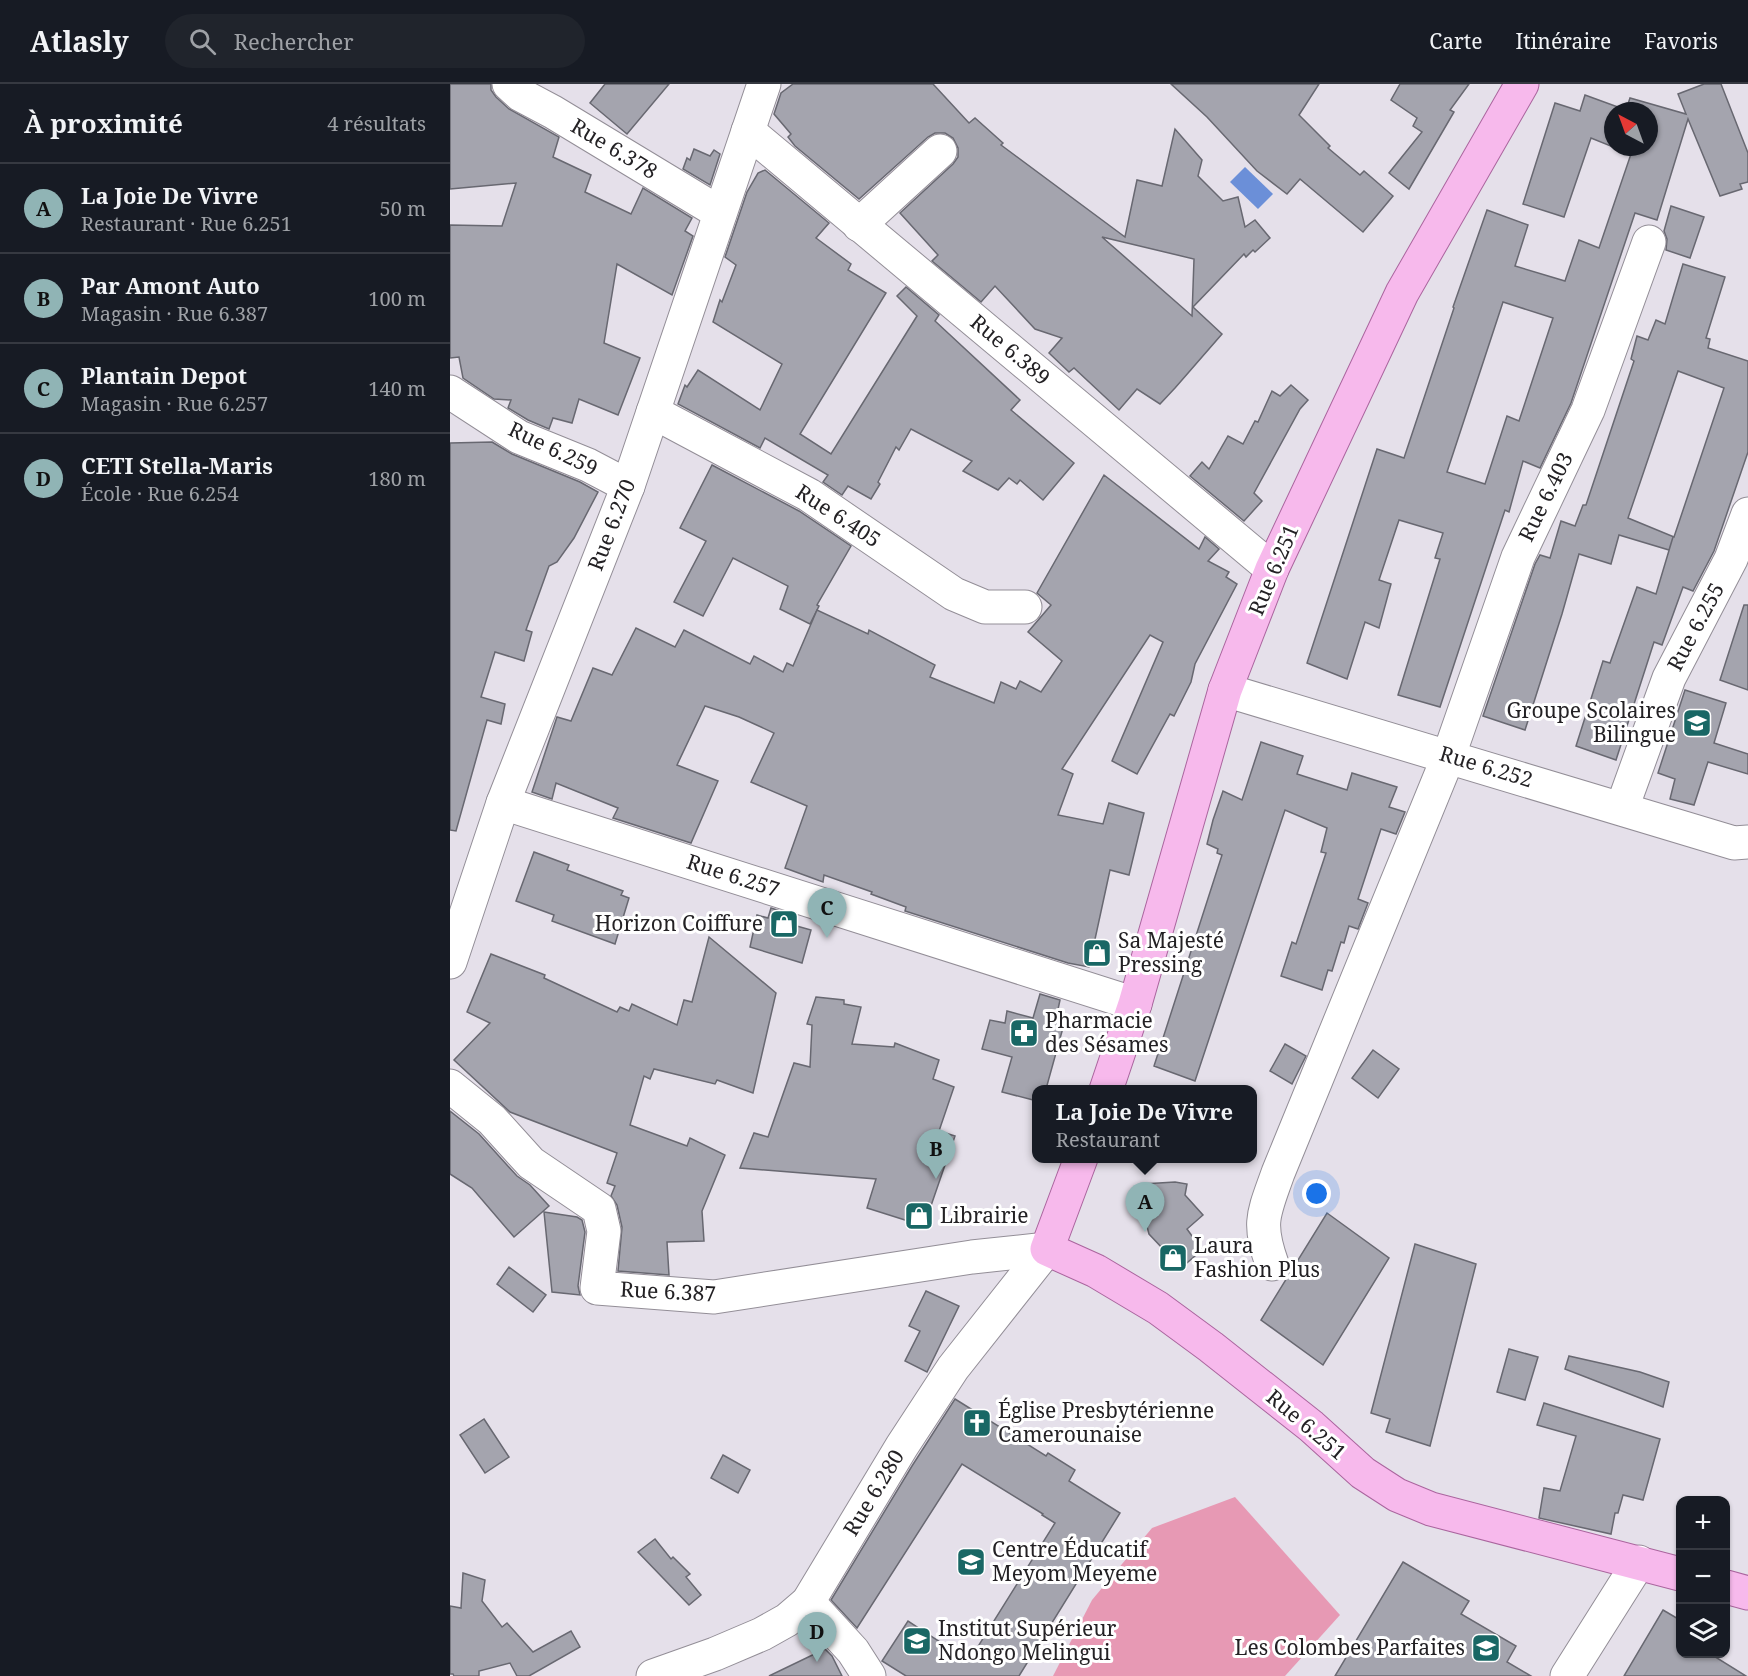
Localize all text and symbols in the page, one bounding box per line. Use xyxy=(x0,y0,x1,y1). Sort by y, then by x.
search box xyxy=(165,14,585,68)
text: Atlasly xyxy=(30,22,129,60)
icon: search xyxy=(186,25,219,58)
text: Rechercher xyxy=(234,26,354,56)
text: Carte xyxy=(1429,27,1483,55)
text: Itinéraire xyxy=(1516,27,1611,55)
text: Favoris xyxy=(1644,27,1718,55)
north arrow xyxy=(1604,102,1658,156)
text: À proximité xyxy=(24,105,183,141)
text: 4 résultats xyxy=(327,110,426,137)
street label: Rue 6.378 xyxy=(566,111,663,185)
text: La Joie De Vivre xyxy=(81,180,258,210)
text: A xyxy=(36,195,51,222)
text: 50 m xyxy=(380,195,426,222)
text: Restaurant · Rue 6.251 xyxy=(81,210,292,237)
text: Par Amont Auto xyxy=(81,270,260,300)
text: B xyxy=(37,285,50,312)
text: 100 m xyxy=(368,285,426,312)
text: Magasin · Rue 6.387 xyxy=(81,300,268,327)
street label: Rue 6.389 xyxy=(965,308,1056,391)
text: Plantain Depot xyxy=(81,360,247,390)
text: C xyxy=(37,375,50,402)
text: 140 m xyxy=(368,375,426,402)
text: Magasin · Rue 6.257 xyxy=(81,390,268,417)
street label: Rue 6.259 xyxy=(504,414,603,482)
street label: Rue 6.403 xyxy=(1511,447,1579,546)
text: CETI Stella-Maris xyxy=(81,450,273,480)
text: D xyxy=(36,465,51,492)
text: 180 m xyxy=(368,465,426,492)
street label: Rue 6.270 xyxy=(581,475,641,574)
street label: Rue 6.405 xyxy=(791,477,886,553)
text: École · Rue 6.254 xyxy=(81,480,239,507)
street label: Rue 6.251 xyxy=(1241,520,1305,619)
street label: Rue 6.255 xyxy=(1660,578,1730,675)
place label: Groupe Scolaires Bilingue xyxy=(1507,696,1676,748)
school or university icon: Groupe Scolaires Bilingue xyxy=(1681,707,1713,739)
street label: Rue 6.252 xyxy=(1436,739,1536,793)
street label: Rue 6.257 xyxy=(683,847,783,903)
pin: C xyxy=(808,888,847,938)
shop icon: Horizon Coiffure xyxy=(768,908,800,940)
place label: Horizon Coiffure xyxy=(595,909,763,937)
place label: Sa Majesté Pressing xyxy=(1118,926,1224,978)
shop icon: Sa Majesté Pressing xyxy=(1081,937,1113,969)
place label: Pharmacie des Sésames xyxy=(1045,1006,1169,1058)
pharmacy icon: Pharmacie des Sésames xyxy=(1008,1017,1040,1049)
popup xyxy=(1032,1085,1257,1163)
text: La Joie De Vivre xyxy=(1056,1096,1233,1126)
text: Restaurant xyxy=(1056,1126,1160,1153)
pin: B xyxy=(916,1130,956,1179)
your location xyxy=(1302,1179,1331,1208)
pin: A xyxy=(1126,1182,1164,1232)
shop icon: Librairie xyxy=(903,1200,935,1232)
place label: Librairie xyxy=(940,1201,1029,1229)
place label: Laura Fashion Plus xyxy=(1194,1231,1320,1283)
shop icon: Laura Fashion Plus xyxy=(1157,1242,1189,1274)
street label: Rue 6.387 xyxy=(619,1275,717,1307)
street label: Rue 6.251 xyxy=(1261,1383,1352,1466)
place label: Église Presbytérienne Camerounaise xyxy=(998,1396,1214,1448)
church icon: Église Presbytérienne Camerounaise xyxy=(961,1407,993,1439)
street label: Rue 6.280 xyxy=(836,1444,910,1541)
map controls xyxy=(1676,1496,1730,1658)
button: + xyxy=(1676,1496,1730,1550)
place label: Centre Éducatif Meyom Meyeme xyxy=(992,1535,1157,1587)
school or university icon: Centre Éducatif Meyom Meyeme xyxy=(955,1546,987,1578)
button: − xyxy=(1676,1550,1730,1604)
button: layers xyxy=(1676,1604,1730,1658)
pin: D xyxy=(798,1612,836,1662)
place label: Institut Supérieur Ndongo Melingui xyxy=(938,1614,1116,1666)
school or university icon: Institut Supérieur Ndongo Melingui xyxy=(901,1625,933,1657)
school or university icon: Les Colombes Parfaites xyxy=(1470,1632,1502,1664)
place label: Les Colombes Parfaites xyxy=(1234,1633,1465,1661)

